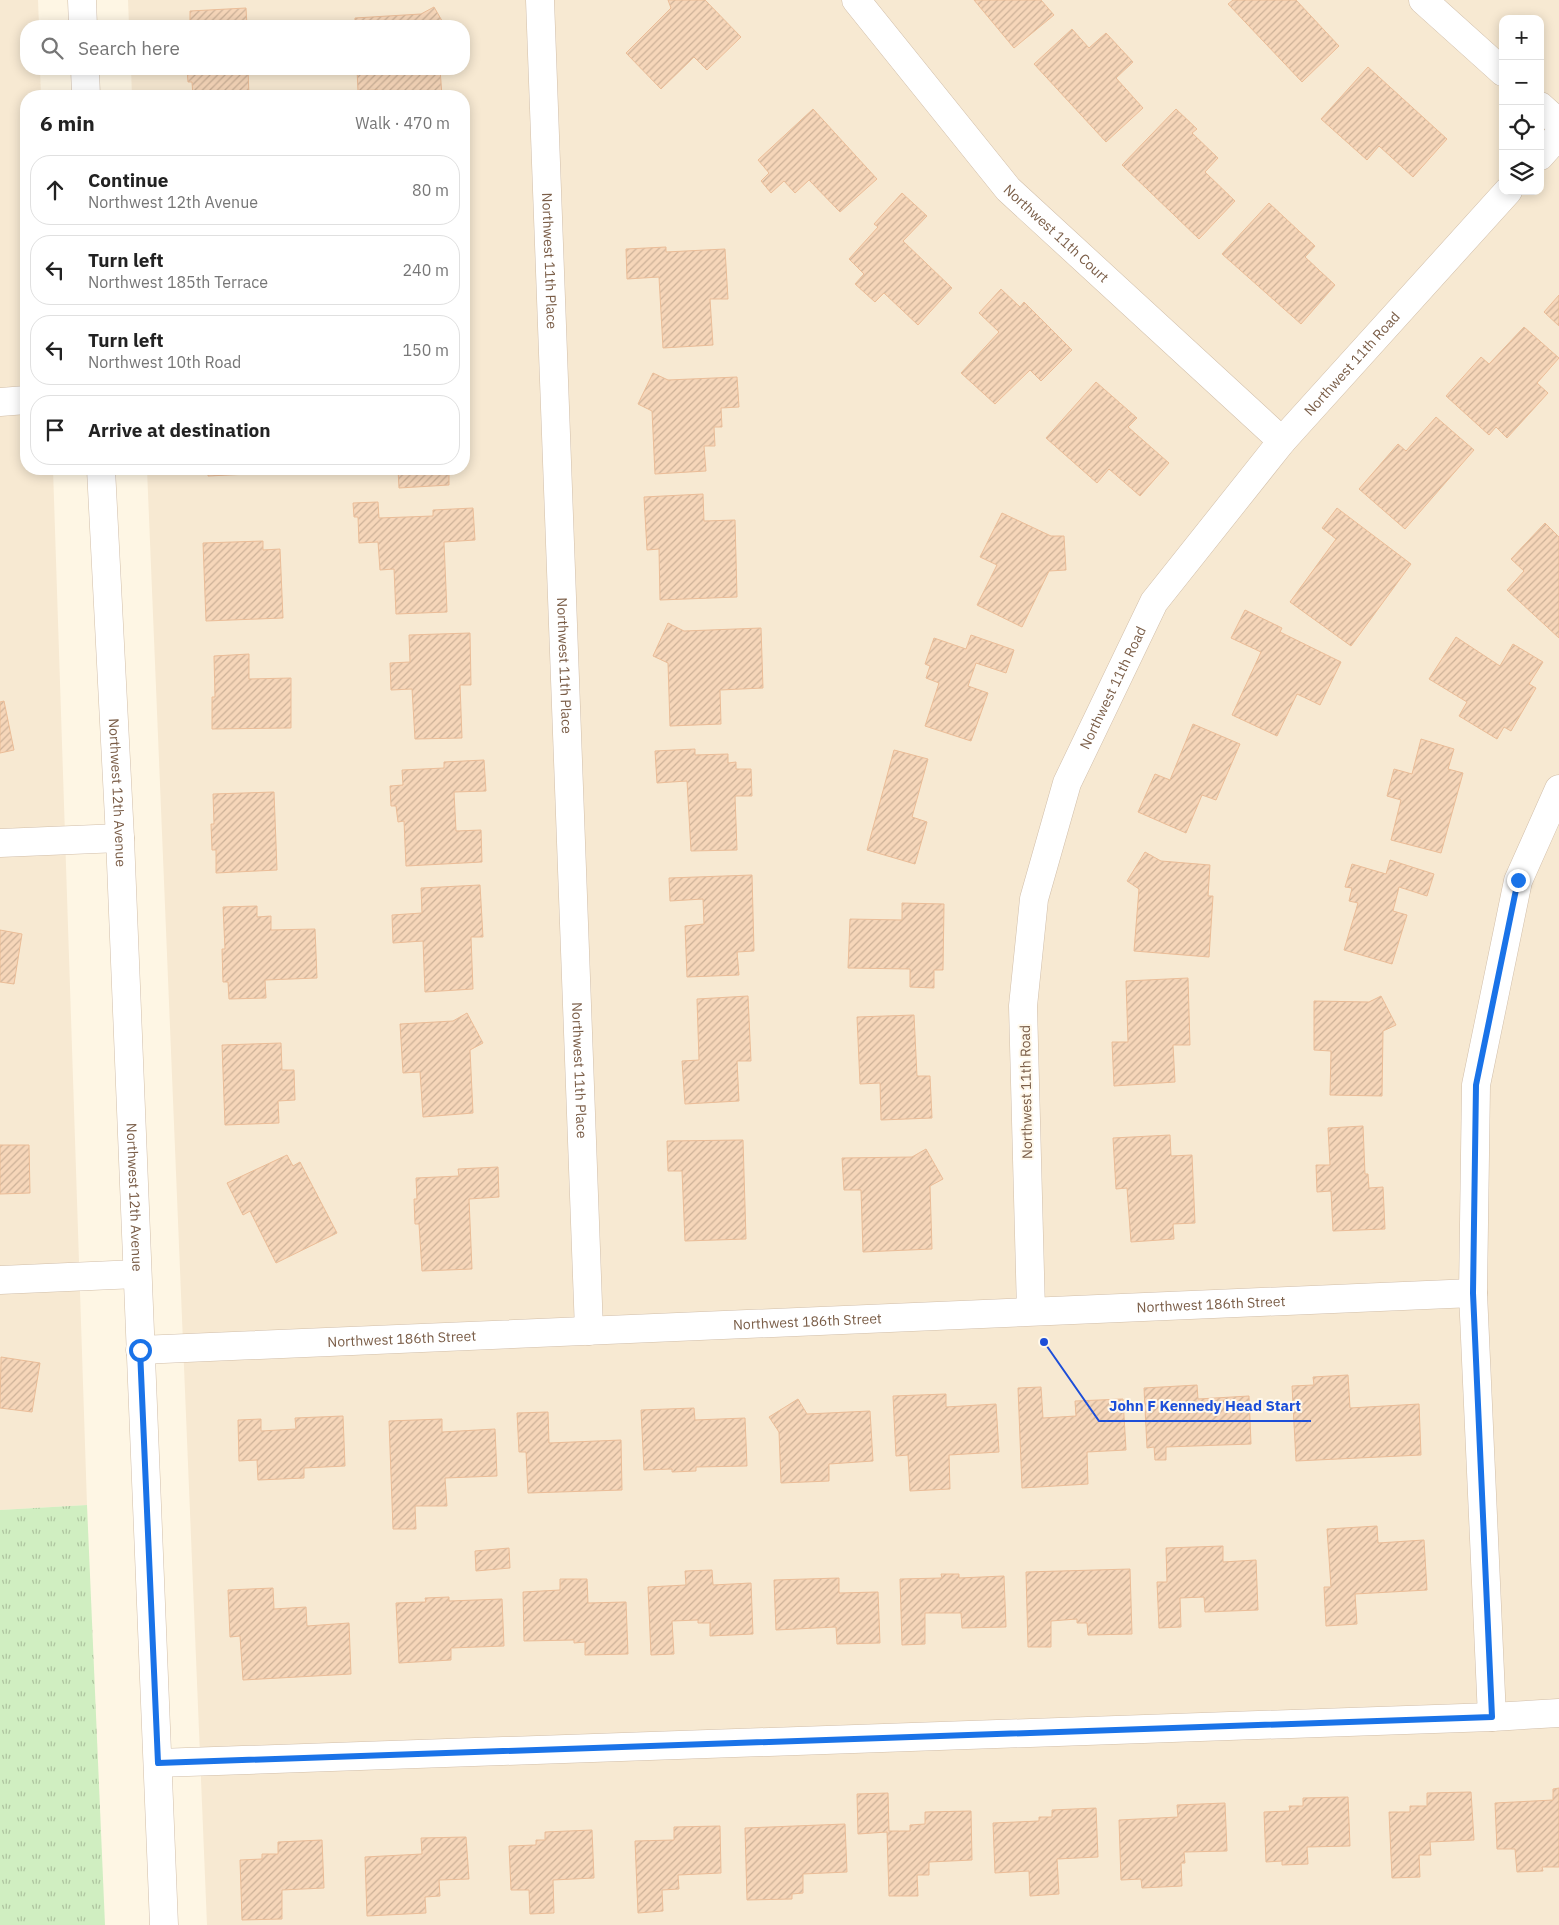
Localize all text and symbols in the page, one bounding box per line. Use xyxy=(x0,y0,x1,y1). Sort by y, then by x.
map controls xyxy=(1499,15,1544,195)
button: + xyxy=(1499,15,1544,60)
search box xyxy=(20,20,470,75)
icon: search xyxy=(38,34,66,62)
text: Search here xyxy=(78,36,180,60)
button: − xyxy=(1499,60,1544,105)
button: locate xyxy=(1499,105,1544,150)
text: 6 min xyxy=(40,109,95,137)
text: Walk · 470 m xyxy=(355,113,450,133)
button: layers xyxy=(1499,150,1544,195)
text: Continue xyxy=(88,168,168,192)
icon: ahead xyxy=(41,176,69,204)
text: 80 m xyxy=(412,180,449,200)
street label: Northwest 11th Court xyxy=(1000,180,1113,286)
text: Northwest 12th Avenue xyxy=(88,192,258,212)
street label: Northwest 11th Place xyxy=(538,192,561,330)
text: Turn left xyxy=(88,248,164,272)
icon: left xyxy=(41,256,69,284)
text: 240 m xyxy=(402,260,449,280)
text: Northwest 185th Terrace xyxy=(88,272,268,292)
street label: Northwest 11th Road xyxy=(1300,308,1404,420)
text: Turn left xyxy=(88,328,164,352)
icon: left xyxy=(41,336,69,364)
text: 150 m xyxy=(402,340,449,360)
text: Northwest 10th Road xyxy=(88,352,241,372)
icon: arrive xyxy=(41,416,69,444)
text: Arrive at destination xyxy=(88,418,271,442)
street label: Northwest 11th Place xyxy=(553,597,576,734)
street label: Northwest 11th Road xyxy=(1076,623,1150,752)
street label: Northwest 12th Avenue xyxy=(105,718,130,868)
route end xyxy=(1507,869,1530,892)
street label: Northwest 11th Place xyxy=(568,1002,591,1139)
street label: Northwest 11th Road xyxy=(1016,1025,1036,1159)
street label: Northwest 12th Avenue xyxy=(123,1122,147,1272)
street label: Northwest 186th Street xyxy=(1136,1292,1286,1316)
street label: Northwest 186th Street xyxy=(733,1309,882,1334)
street label: Northwest 186th Street xyxy=(327,1327,477,1351)
route start xyxy=(129,1339,152,1362)
callout: John F Kennedy Head Start xyxy=(1099,1391,1311,1421)
text: John F Kennedy Head Start xyxy=(1109,1396,1301,1415)

